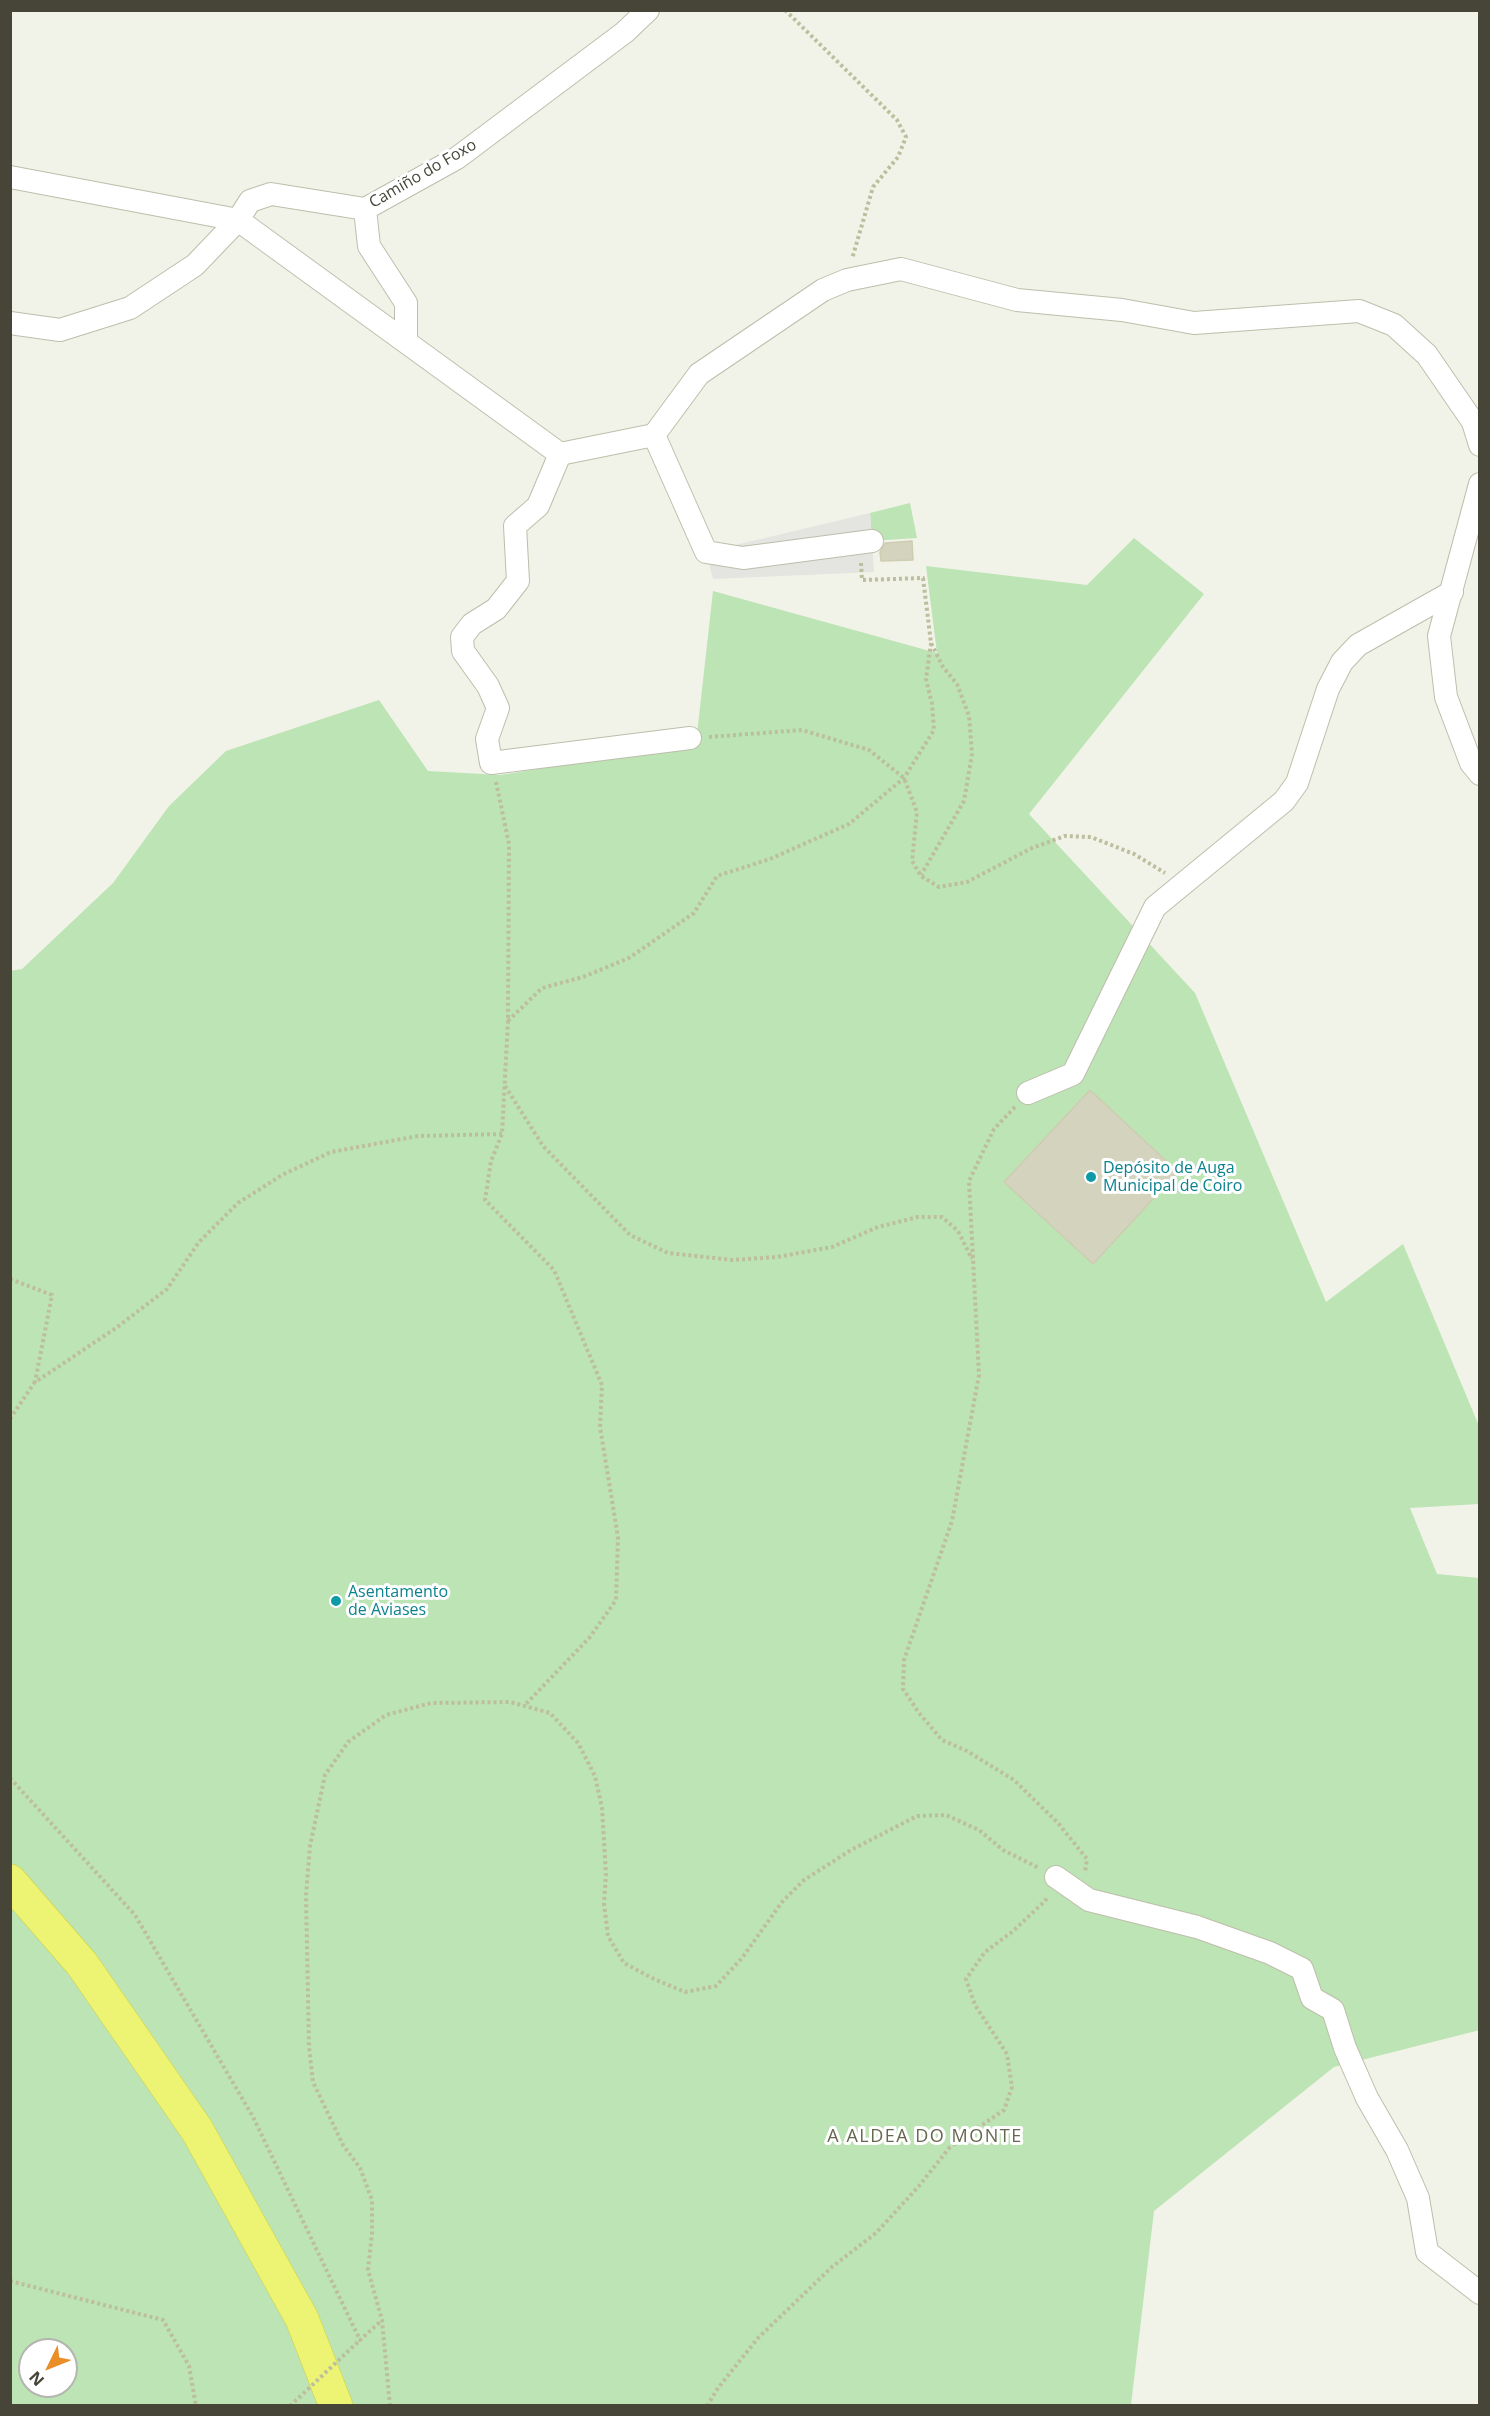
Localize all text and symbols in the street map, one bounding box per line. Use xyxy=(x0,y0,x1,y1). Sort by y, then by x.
street label: Camiño do Foxo xyxy=(366,135,480,213)
place label: Depósito de Auga Municipal de Coiro xyxy=(1103,1158,1242,1196)
marker: Depósito de Auga Municipal de Coiro xyxy=(1084,1170,1098,1184)
place label: Asentamento de Aviases xyxy=(348,1582,448,1620)
marker: Asentamento de Aviases xyxy=(329,1594,343,1608)
district label: A ALDEA DO MONTE xyxy=(827,2126,1023,2148)
north arrow xyxy=(18,2338,78,2398)
text: N xyxy=(24,2367,49,2391)

